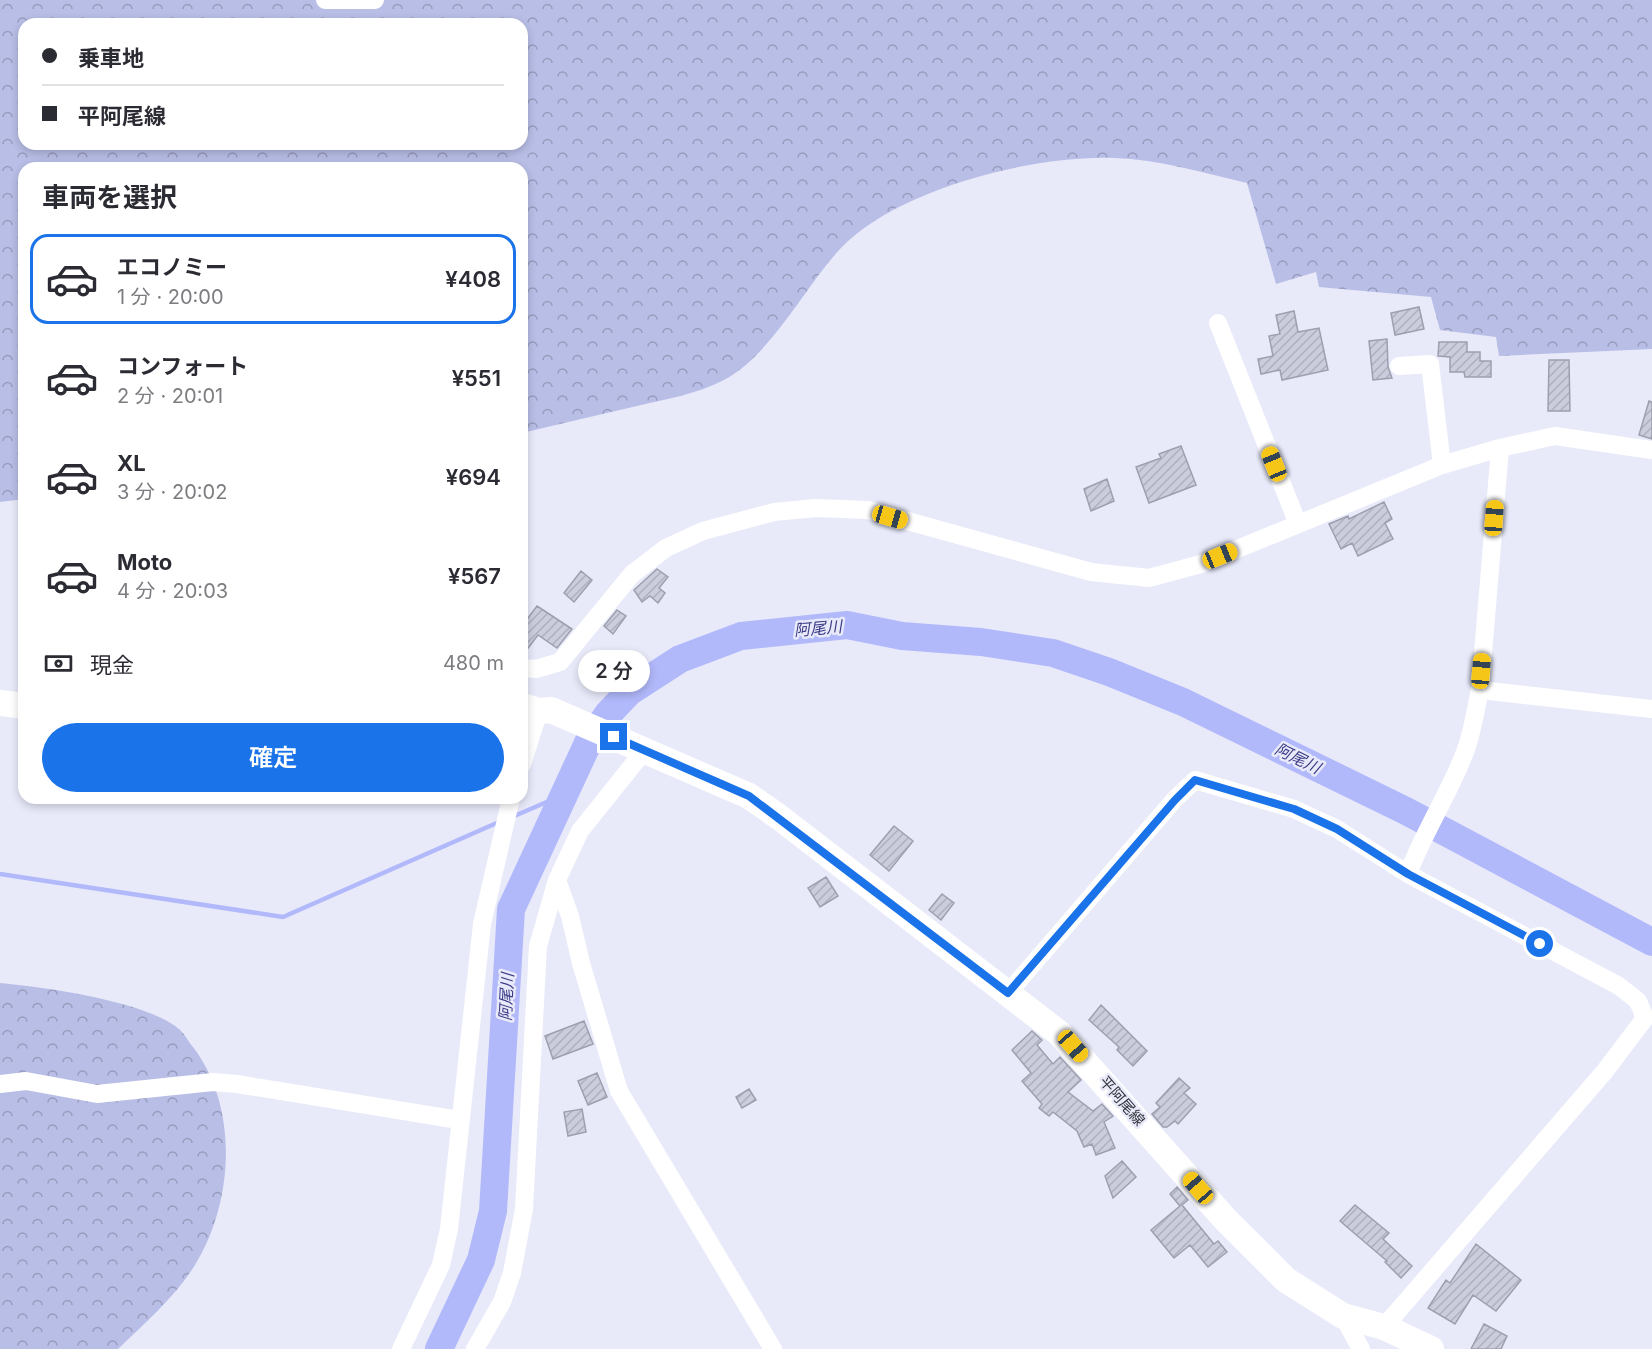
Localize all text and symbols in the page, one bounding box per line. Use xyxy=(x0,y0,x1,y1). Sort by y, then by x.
text: 乗車地 xyxy=(78,45,144,71)
text: 平阿尾線 xyxy=(78,103,166,129)
text: 車両を選択 xyxy=(42,181,177,214)
icon: car xyxy=(45,252,99,306)
text: エコノミー xyxy=(117,254,227,280)
text: ¥408 xyxy=(445,266,501,292)
text: 1 分 · 20:00 xyxy=(117,285,224,309)
icon: car xyxy=(45,351,99,405)
text: コンフォート xyxy=(117,353,248,379)
text: ¥551 xyxy=(452,365,501,391)
text: 2 分 · 20:01 xyxy=(117,384,223,408)
car xyxy=(1259,444,1289,484)
icon: car xyxy=(45,450,99,504)
text: XL xyxy=(117,450,146,476)
text: ¥694 xyxy=(446,464,501,490)
text: 3 分 · 20:02 xyxy=(117,480,227,504)
car xyxy=(1484,499,1504,537)
car xyxy=(870,503,910,531)
car xyxy=(1200,541,1240,571)
icon: car xyxy=(45,549,99,603)
text: Moto xyxy=(117,549,172,575)
text: ¥567 xyxy=(448,563,501,589)
text: 4 分 · 20:03 xyxy=(117,579,228,603)
water label: 阿尾川 xyxy=(793,616,845,640)
icon: cash xyxy=(42,647,75,680)
callout: 2 分 xyxy=(578,650,650,692)
text: 480 m xyxy=(443,651,504,675)
text: 現金 xyxy=(90,652,134,678)
car xyxy=(1470,652,1492,690)
text: 2 分 xyxy=(595,659,633,683)
button: 確定 xyxy=(42,723,504,792)
route end xyxy=(600,723,627,750)
water label: 阿尾川 xyxy=(1272,738,1326,778)
route start xyxy=(1526,930,1553,957)
water label: 阿尾川 xyxy=(495,971,517,1021)
car xyxy=(1054,1027,1092,1065)
street label: 平阿尾線 xyxy=(1096,1072,1149,1130)
car xyxy=(1179,1169,1217,1207)

